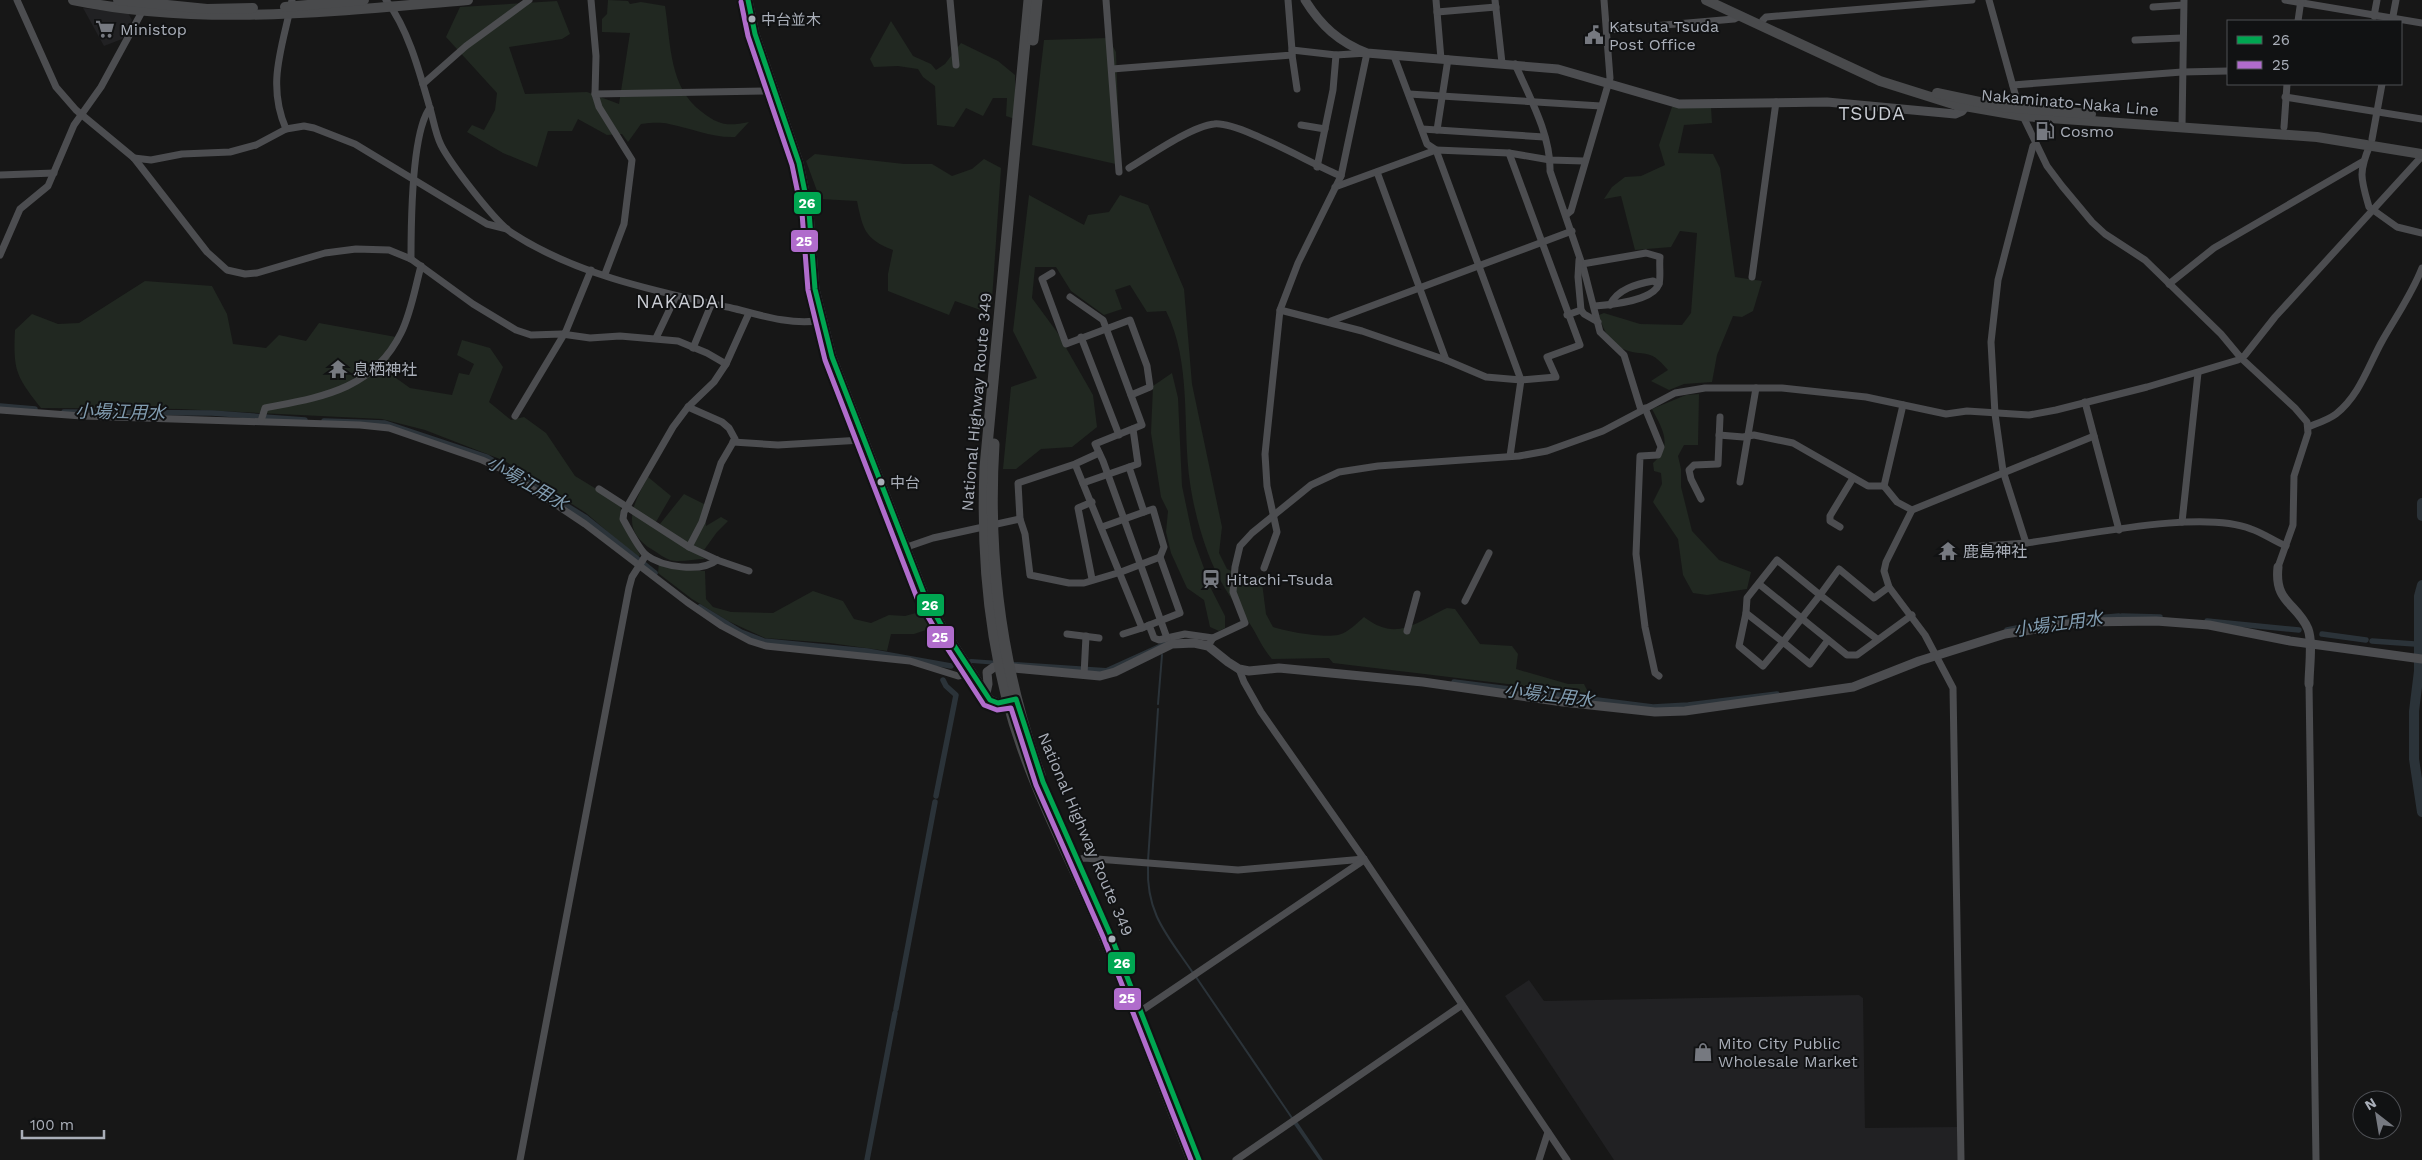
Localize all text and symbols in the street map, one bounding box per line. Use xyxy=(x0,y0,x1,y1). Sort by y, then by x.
place label: 中台並木 xyxy=(761,11,821,29)
marker: 中台並木 xyxy=(747,14,757,24)
place label: Katsuta Tsuda Post Office xyxy=(1609,17,1719,54)
supermarket icon: Ministop xyxy=(94,18,116,40)
place label: Ministop xyxy=(120,20,187,39)
legend xyxy=(2227,20,2402,85)
public building icon: Katsuta Tsuda Post Office xyxy=(1583,24,1605,46)
text: 26 xyxy=(2272,31,2290,49)
text: 25 xyxy=(2272,56,2289,74)
street label: Nakaminato-Naka Line xyxy=(1980,85,2159,120)
district label: TSUDA xyxy=(1838,102,1906,125)
fuel station icon: Cosmo xyxy=(2034,120,2056,142)
place label: Cosmo xyxy=(2060,122,2114,141)
line badge: 26 xyxy=(793,191,822,215)
text: 26 xyxy=(799,195,816,211)
line badge: 25 xyxy=(790,229,819,253)
text: 25 xyxy=(796,233,812,249)
district label: NAKADAI xyxy=(636,290,726,313)
street label: National Highway Route 349 xyxy=(957,292,996,512)
temple icon: 息栖神社 xyxy=(327,358,349,380)
place label: 息栖神社 xyxy=(353,360,417,379)
water label: 小場江用水 xyxy=(75,400,167,423)
water label: 小場江用水 xyxy=(483,451,573,515)
place label: 中台 xyxy=(890,474,920,492)
marker: 中台 xyxy=(876,477,886,487)
temple icon: 鹿島神社 xyxy=(1937,540,1959,562)
place label: 鹿島神社 xyxy=(1963,542,2027,561)
station icon: Hitachi-Tsuda xyxy=(1200,568,1222,590)
place label: Hitachi-Tsuda xyxy=(1226,570,1333,589)
line badge: 26 xyxy=(916,593,945,617)
text: 26 xyxy=(922,597,939,613)
water label: 小場江用水 xyxy=(2012,607,2106,640)
line badge: 25 xyxy=(926,625,955,649)
text: 25 xyxy=(932,629,948,645)
water label: 小場江用水 xyxy=(1503,679,1597,711)
street label: National Highway Route 349 xyxy=(1034,730,1137,939)
unlabelled marker xyxy=(1107,934,1117,944)
line badge: 26 xyxy=(1107,951,1136,975)
text: 26 xyxy=(1114,955,1131,971)
line badge: 25 xyxy=(1113,987,1142,1011)
text: 25 xyxy=(1119,990,1135,1006)
place label: Mito City Public Wholesale Market xyxy=(1718,1034,1858,1071)
shop icon: Mito City Public Wholesale Market xyxy=(1692,1041,1714,1063)
north arrow xyxy=(2352,1090,2402,1140)
text: N xyxy=(2362,1094,2379,1113)
scale bar xyxy=(22,1108,105,1140)
text: 100 m xyxy=(30,1116,74,1134)

